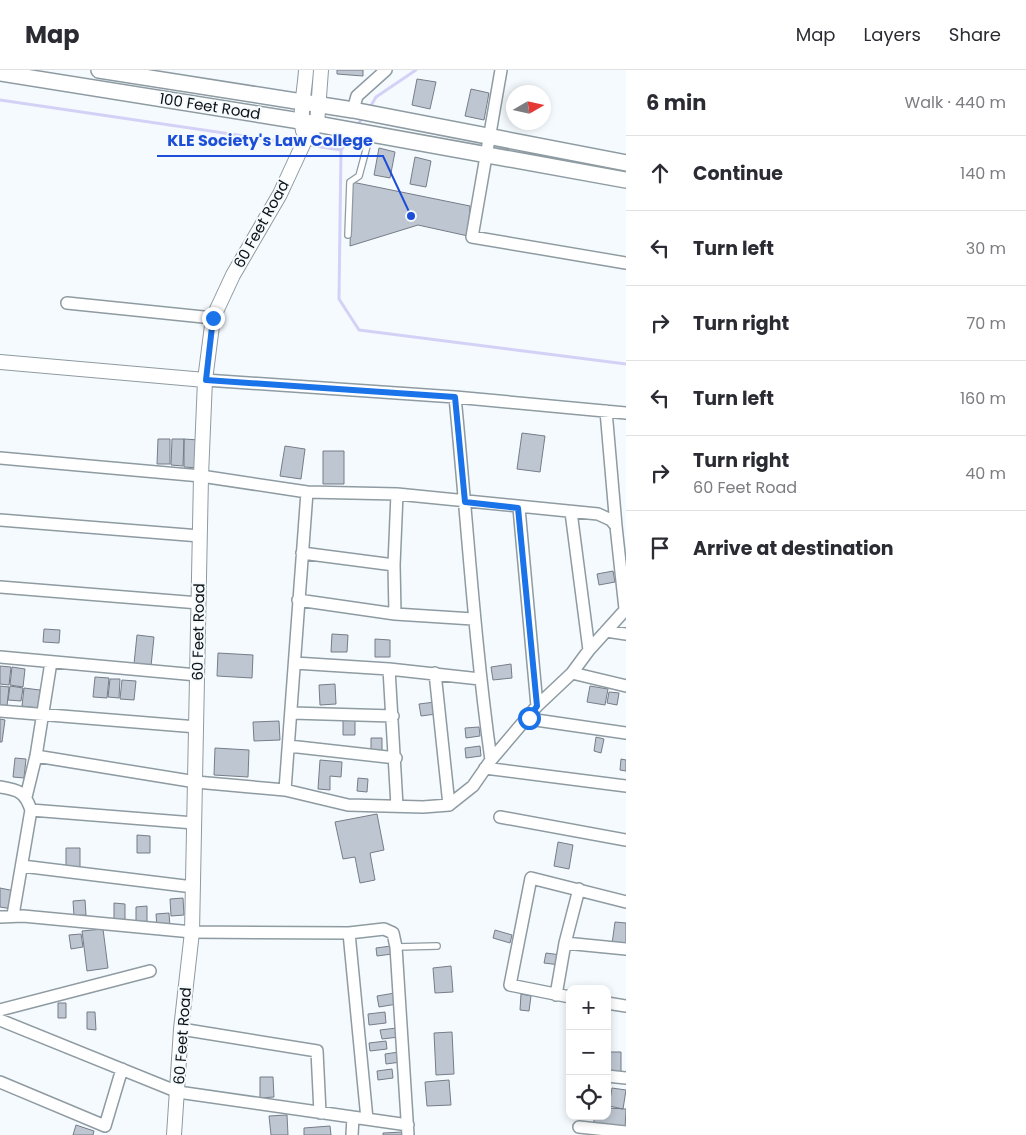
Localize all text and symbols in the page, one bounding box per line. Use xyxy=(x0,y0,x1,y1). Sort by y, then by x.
text: Map xyxy=(25,18,80,51)
text: Map xyxy=(796,22,836,47)
text: Layers xyxy=(864,22,921,47)
text: Share xyxy=(949,22,1001,47)
north arrow xyxy=(506,85,551,130)
street label: 100 Feet Road xyxy=(158,88,262,124)
text: 6 min xyxy=(646,88,706,117)
text: Walk · 440 m xyxy=(905,91,1006,114)
callout: KLE Society's Law College xyxy=(157,125,383,156)
text: KLE Society's Law College xyxy=(167,129,373,152)
icon: ahead xyxy=(646,159,674,187)
text: Continue xyxy=(693,160,783,187)
text: 140 m xyxy=(960,162,1006,185)
street label: 60 Feet Road xyxy=(228,176,294,272)
icon: left xyxy=(646,234,674,262)
text: Turn left xyxy=(693,235,774,262)
text: 30 m xyxy=(966,237,1006,260)
route end xyxy=(202,307,225,330)
icon: right xyxy=(646,309,674,337)
text: Turn right xyxy=(693,310,789,337)
text: 70 m xyxy=(966,312,1006,335)
icon: left xyxy=(646,384,674,412)
text: Turn left xyxy=(693,385,774,412)
text: 160 m xyxy=(960,387,1006,410)
text: Turn right xyxy=(693,447,789,474)
icon: right xyxy=(646,459,674,487)
text: 40 m xyxy=(965,462,1006,485)
text: 60 Feet Road xyxy=(693,476,797,499)
icon: arrive xyxy=(646,534,674,562)
text: Arrive at destination xyxy=(693,535,894,562)
street label: 60 Feet Road xyxy=(187,583,209,681)
route start xyxy=(518,707,541,730)
map controls xyxy=(566,985,611,1120)
button: + xyxy=(566,985,611,1030)
street label: 60 Feet Road xyxy=(168,987,196,1085)
button: − xyxy=(566,1030,611,1075)
button: locate xyxy=(566,1075,611,1120)

